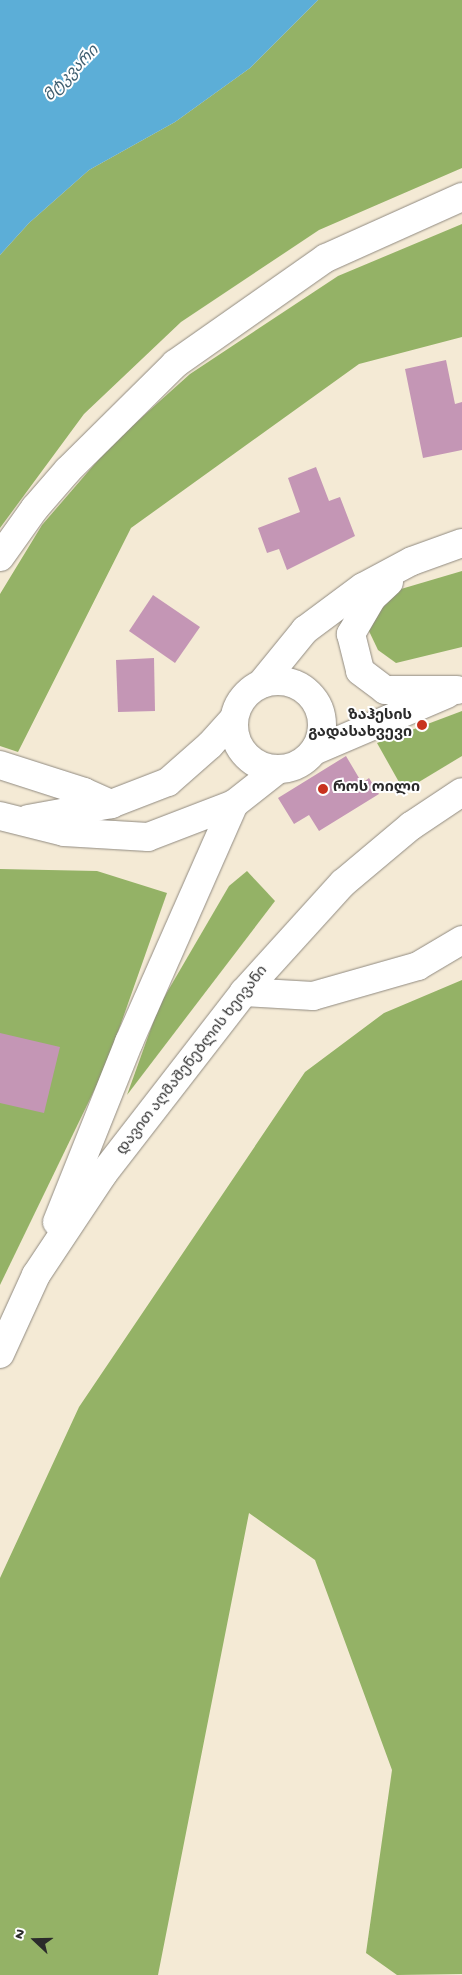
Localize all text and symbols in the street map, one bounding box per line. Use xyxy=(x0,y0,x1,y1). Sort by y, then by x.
water label: მტკვარი xyxy=(42,43,104,107)
place label: ზაჰესის გადასახვევი xyxy=(308,707,412,742)
marker: ზაჰესის გადასახვევი xyxy=(416,719,428,731)
place label: როს ოილი xyxy=(333,780,420,798)
marker: როს ოილი xyxy=(317,783,329,795)
street label: დავით აღმაშენებლის ხეივანი xyxy=(114,963,272,1159)
north arrow xyxy=(10,1915,60,1965)
text: N xyxy=(11,1927,30,1942)

